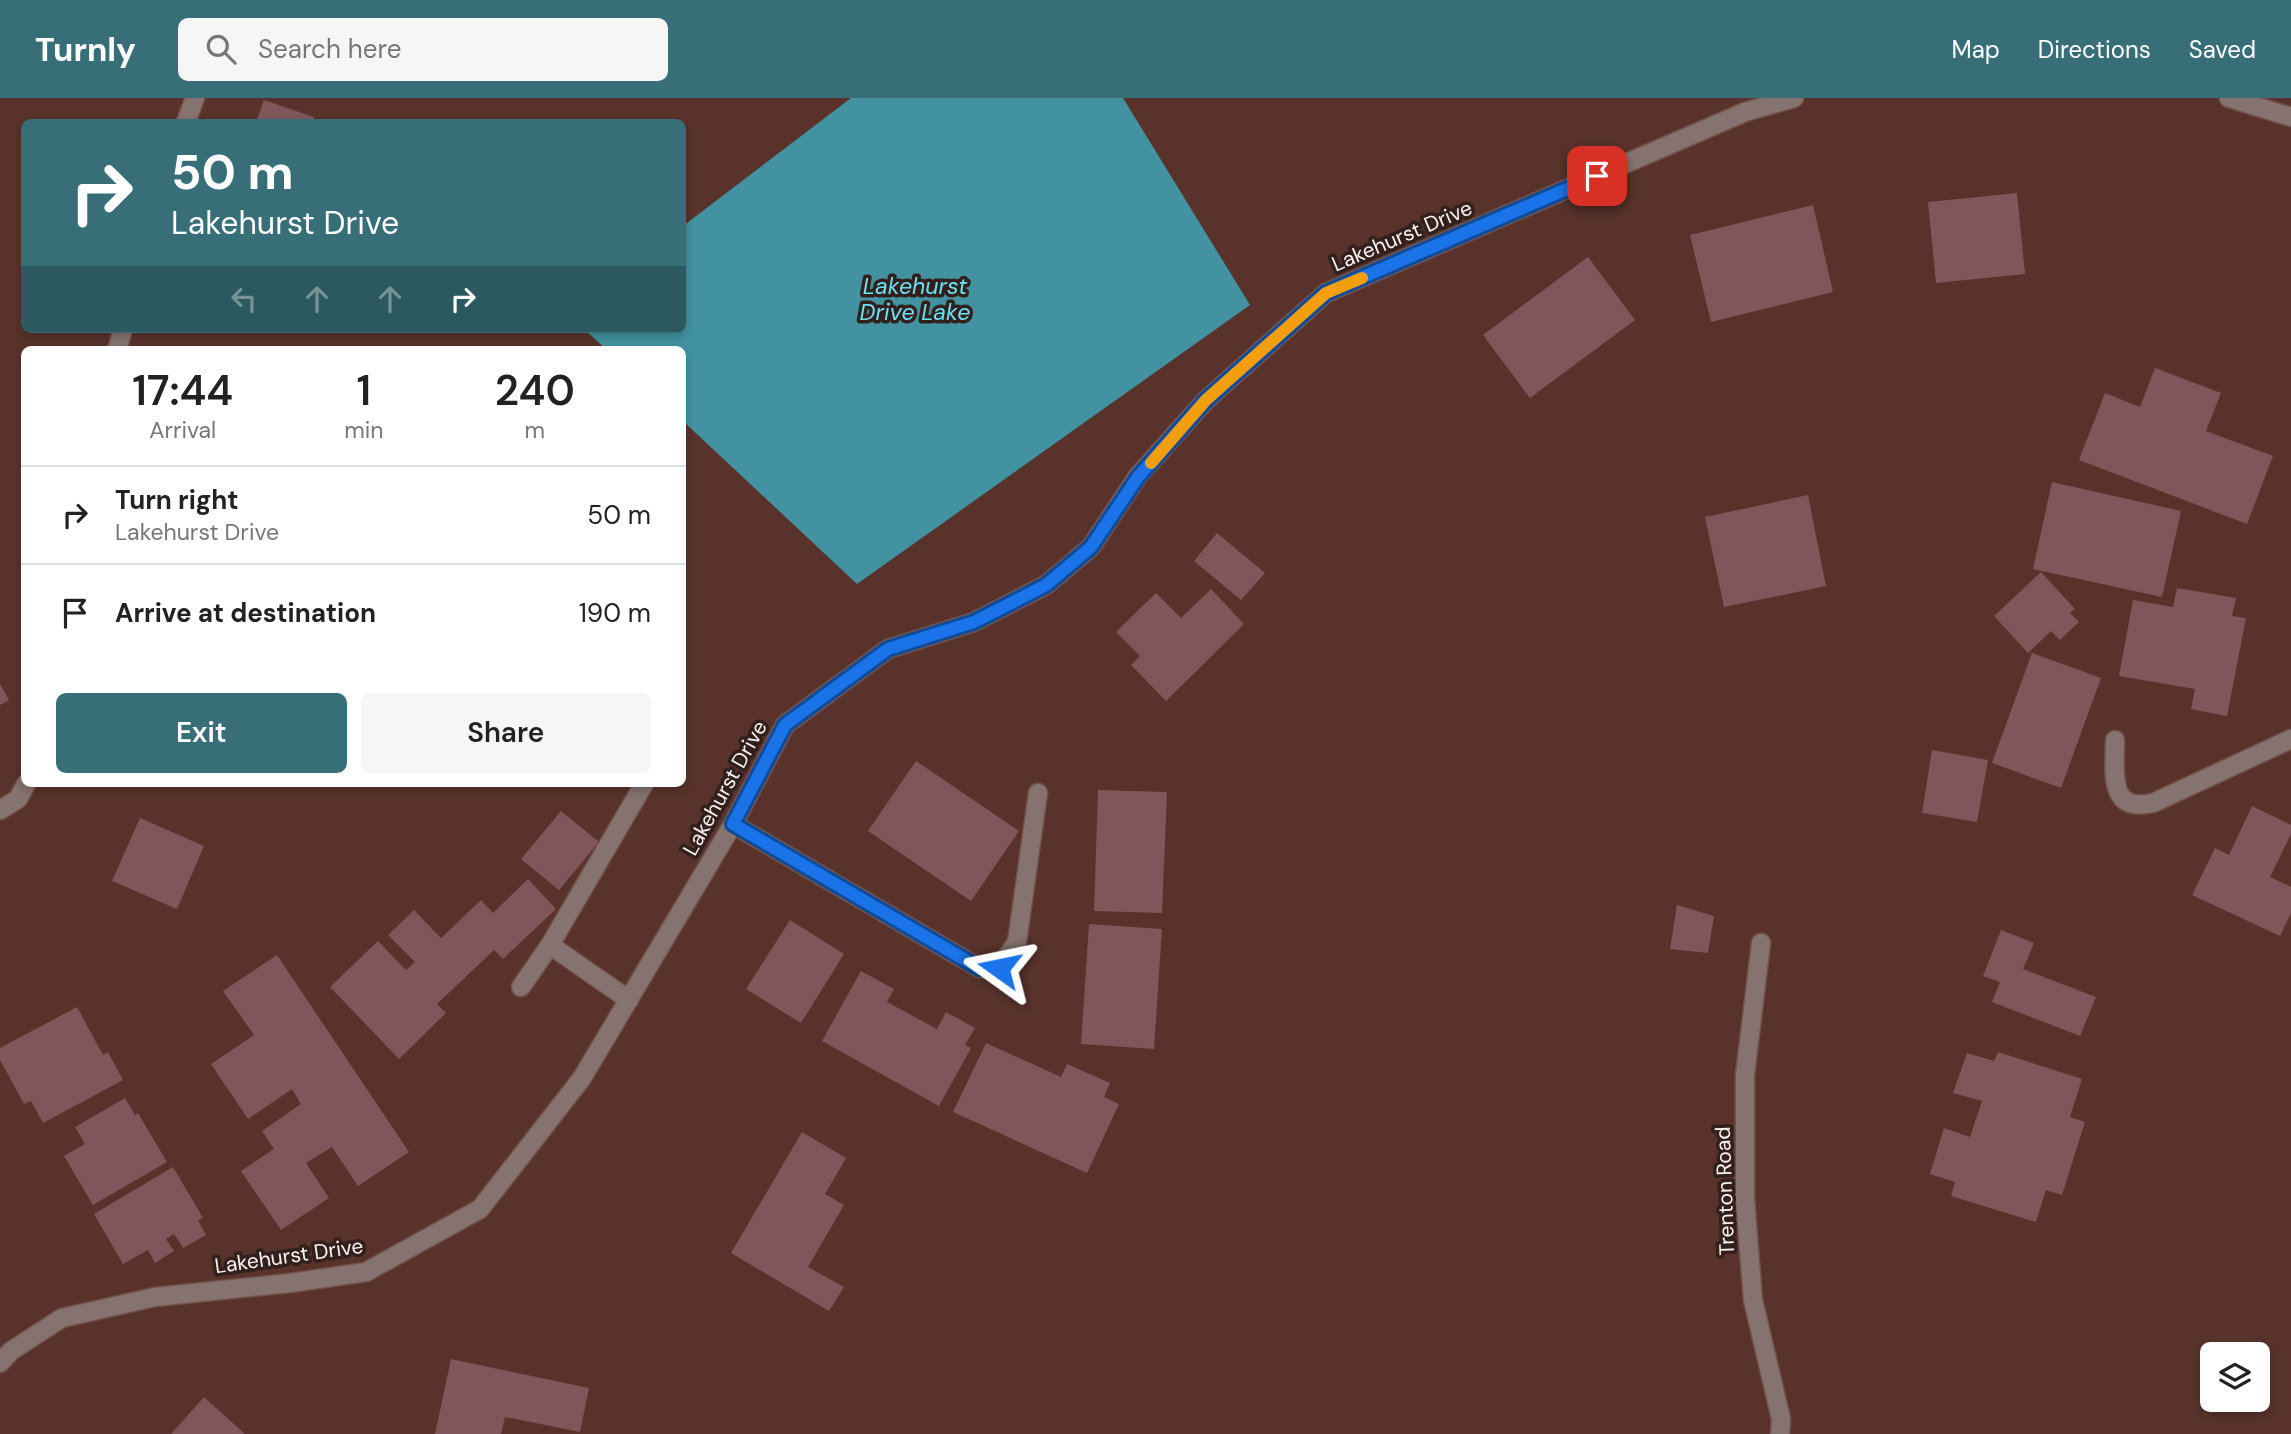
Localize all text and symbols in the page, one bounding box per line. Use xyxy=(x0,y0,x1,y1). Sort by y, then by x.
search box xyxy=(178,18,668,81)
text: Turnly xyxy=(35,28,136,71)
icon: search xyxy=(202,30,240,68)
text: Search here xyxy=(258,32,401,66)
text: Map xyxy=(1952,34,2000,65)
text: Directions xyxy=(2038,34,2151,65)
text: Saved xyxy=(2189,34,2256,65)
text: 50 m xyxy=(171,140,294,204)
pin xyxy=(1567,146,1627,206)
icon: right xyxy=(56,147,147,238)
icon: arrive xyxy=(1578,157,1616,195)
street label: Lakehurst Drive xyxy=(1328,194,1476,278)
text: Lakehurst Drive xyxy=(171,202,399,244)
water label: Lakehurst Drive Lake xyxy=(860,271,970,327)
icon: left xyxy=(225,280,263,318)
icon: ahead xyxy=(298,280,336,318)
icon: ahead xyxy=(371,280,409,318)
icon: right xyxy=(444,280,482,318)
text: 17:44 xyxy=(132,363,233,418)
text: 1 xyxy=(357,363,371,418)
text: 240 xyxy=(495,363,575,418)
text: Arrival xyxy=(149,415,216,445)
text: min xyxy=(344,415,384,445)
text: m xyxy=(525,415,545,445)
text: Turn right xyxy=(115,483,239,517)
icon: right xyxy=(56,496,94,534)
text: 50 m xyxy=(587,498,651,532)
text: Lakehurst Drive xyxy=(115,517,279,547)
icon: arrive xyxy=(56,594,94,632)
text: Arrive at destination xyxy=(115,596,376,630)
text: 190 m xyxy=(579,596,651,630)
button: Exit xyxy=(56,693,347,773)
button: Share xyxy=(361,693,651,773)
street label: Lakehurst Drive xyxy=(676,716,774,860)
position arrow xyxy=(962,931,1036,1005)
street label: Trenton Road xyxy=(1709,1126,1741,1256)
street label: Lakehurst Drive xyxy=(213,1232,365,1280)
map controls xyxy=(2200,1342,2270,1412)
button: layers xyxy=(2200,1342,2270,1412)

